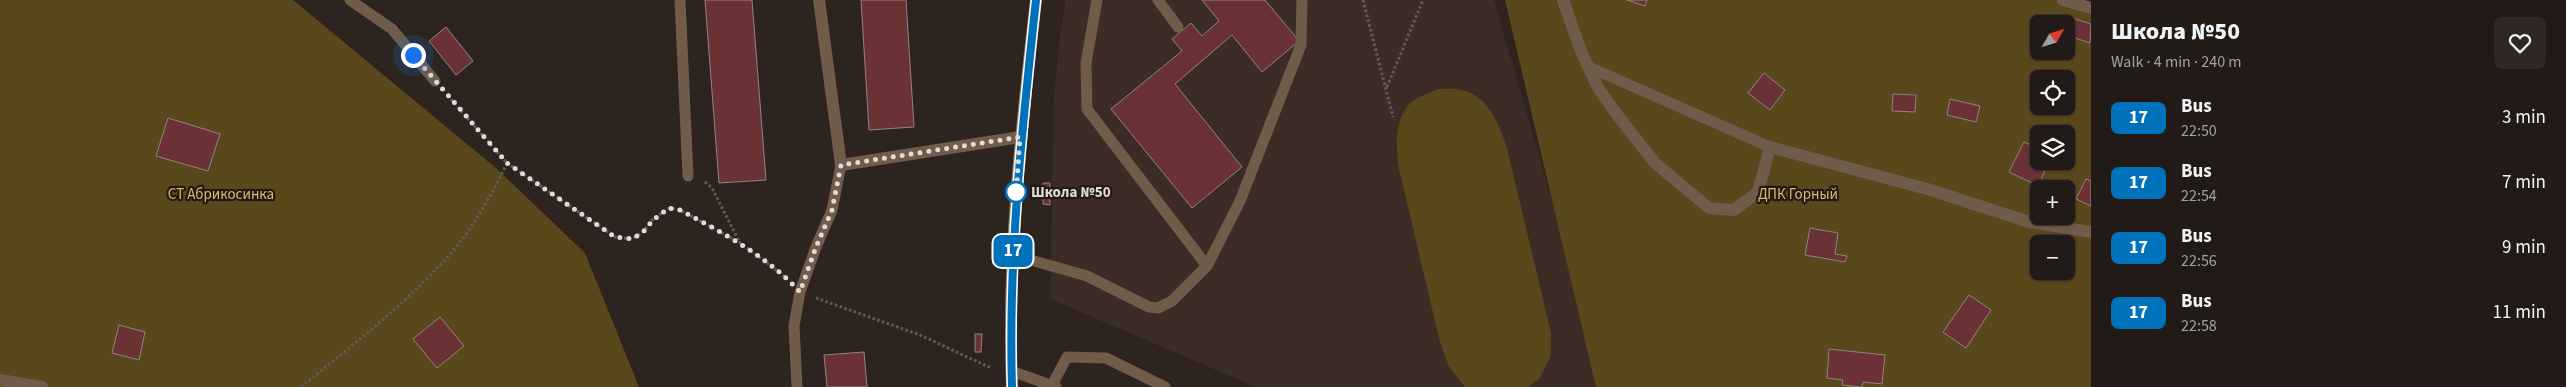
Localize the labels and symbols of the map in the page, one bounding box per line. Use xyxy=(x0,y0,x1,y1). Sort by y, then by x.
north arrow xyxy=(2030,15,2075,60)
your location xyxy=(401,43,426,68)
marker: Школа №50 xyxy=(1005,181,1027,203)
place label: Школа №50 xyxy=(1031,182,1111,203)
park label: СТ Абрикосинка xyxy=(168,184,274,205)
park label: ДПК Горный xyxy=(1758,184,1838,205)
line badge: 17 xyxy=(990,235,1036,267)

